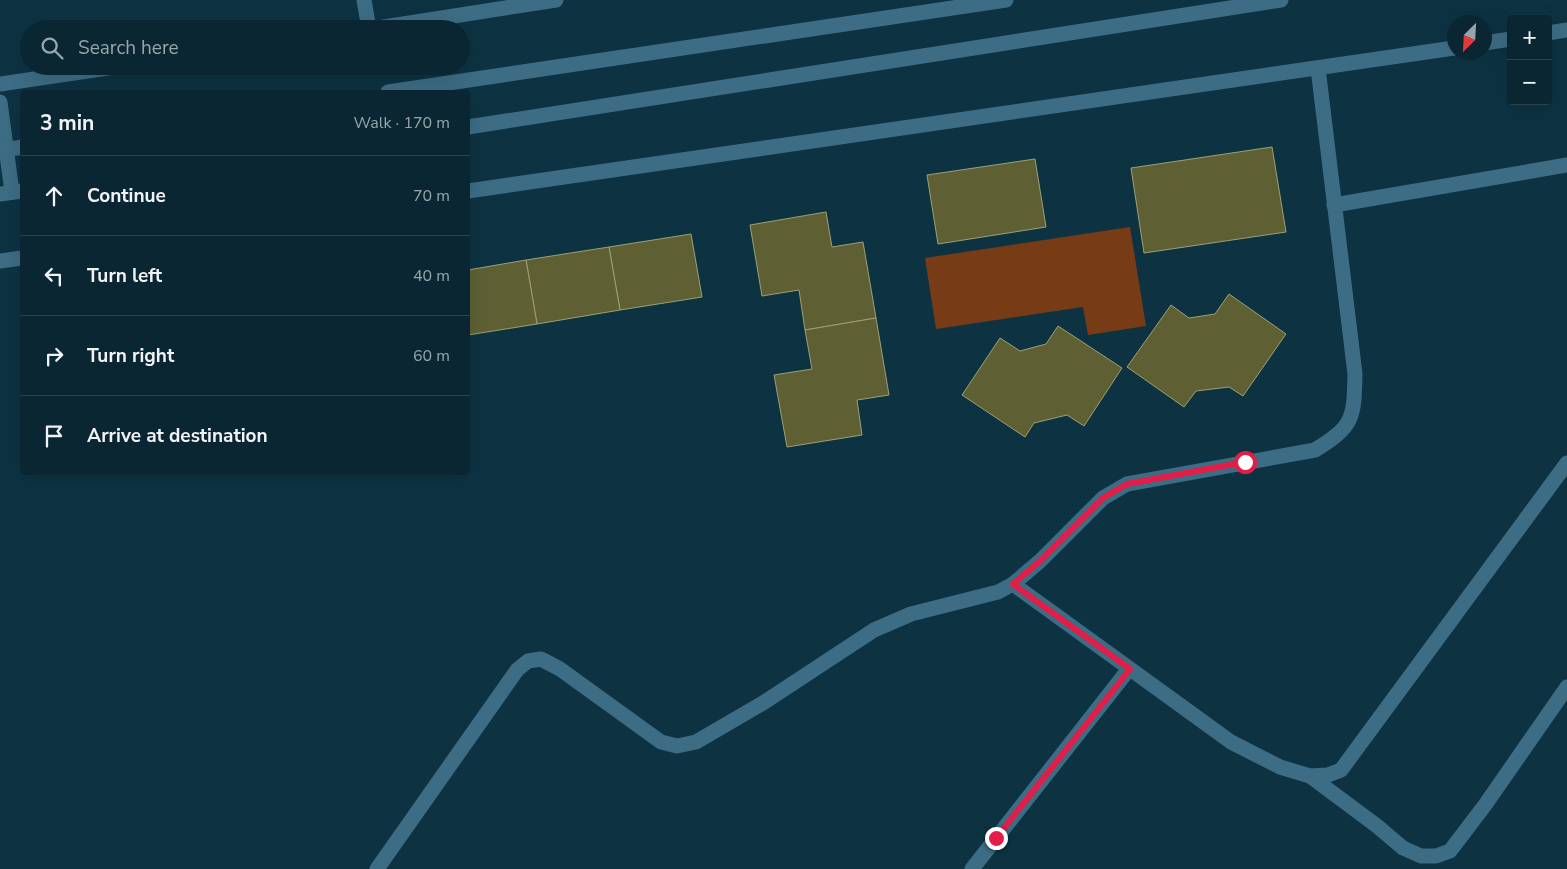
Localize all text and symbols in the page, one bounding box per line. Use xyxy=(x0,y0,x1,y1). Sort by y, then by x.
north arrow xyxy=(1447,15,1492,60)
map controls xyxy=(1507,15,1552,105)
button: + xyxy=(1507,15,1552,60)
search box xyxy=(20,20,470,75)
icon: search xyxy=(38,34,66,62)
text: Search here xyxy=(78,35,179,61)
button: − xyxy=(1507,60,1552,105)
text: 3 min xyxy=(40,109,94,137)
text: Walk · 170 m xyxy=(354,112,450,134)
icon: ahead xyxy=(40,182,68,210)
text: Continue xyxy=(87,183,166,209)
text: 70 m xyxy=(413,185,450,207)
icon: left xyxy=(40,262,68,290)
text: Turn left xyxy=(87,263,162,289)
text: 40 m xyxy=(413,265,450,287)
icon: right xyxy=(40,342,68,370)
text: Turn right xyxy=(87,343,174,369)
text: 60 m xyxy=(413,345,450,367)
icon: arrive xyxy=(40,422,68,450)
text: Arrive at destination xyxy=(87,423,268,449)
route start xyxy=(1234,451,1257,474)
route end xyxy=(985,827,1008,850)

